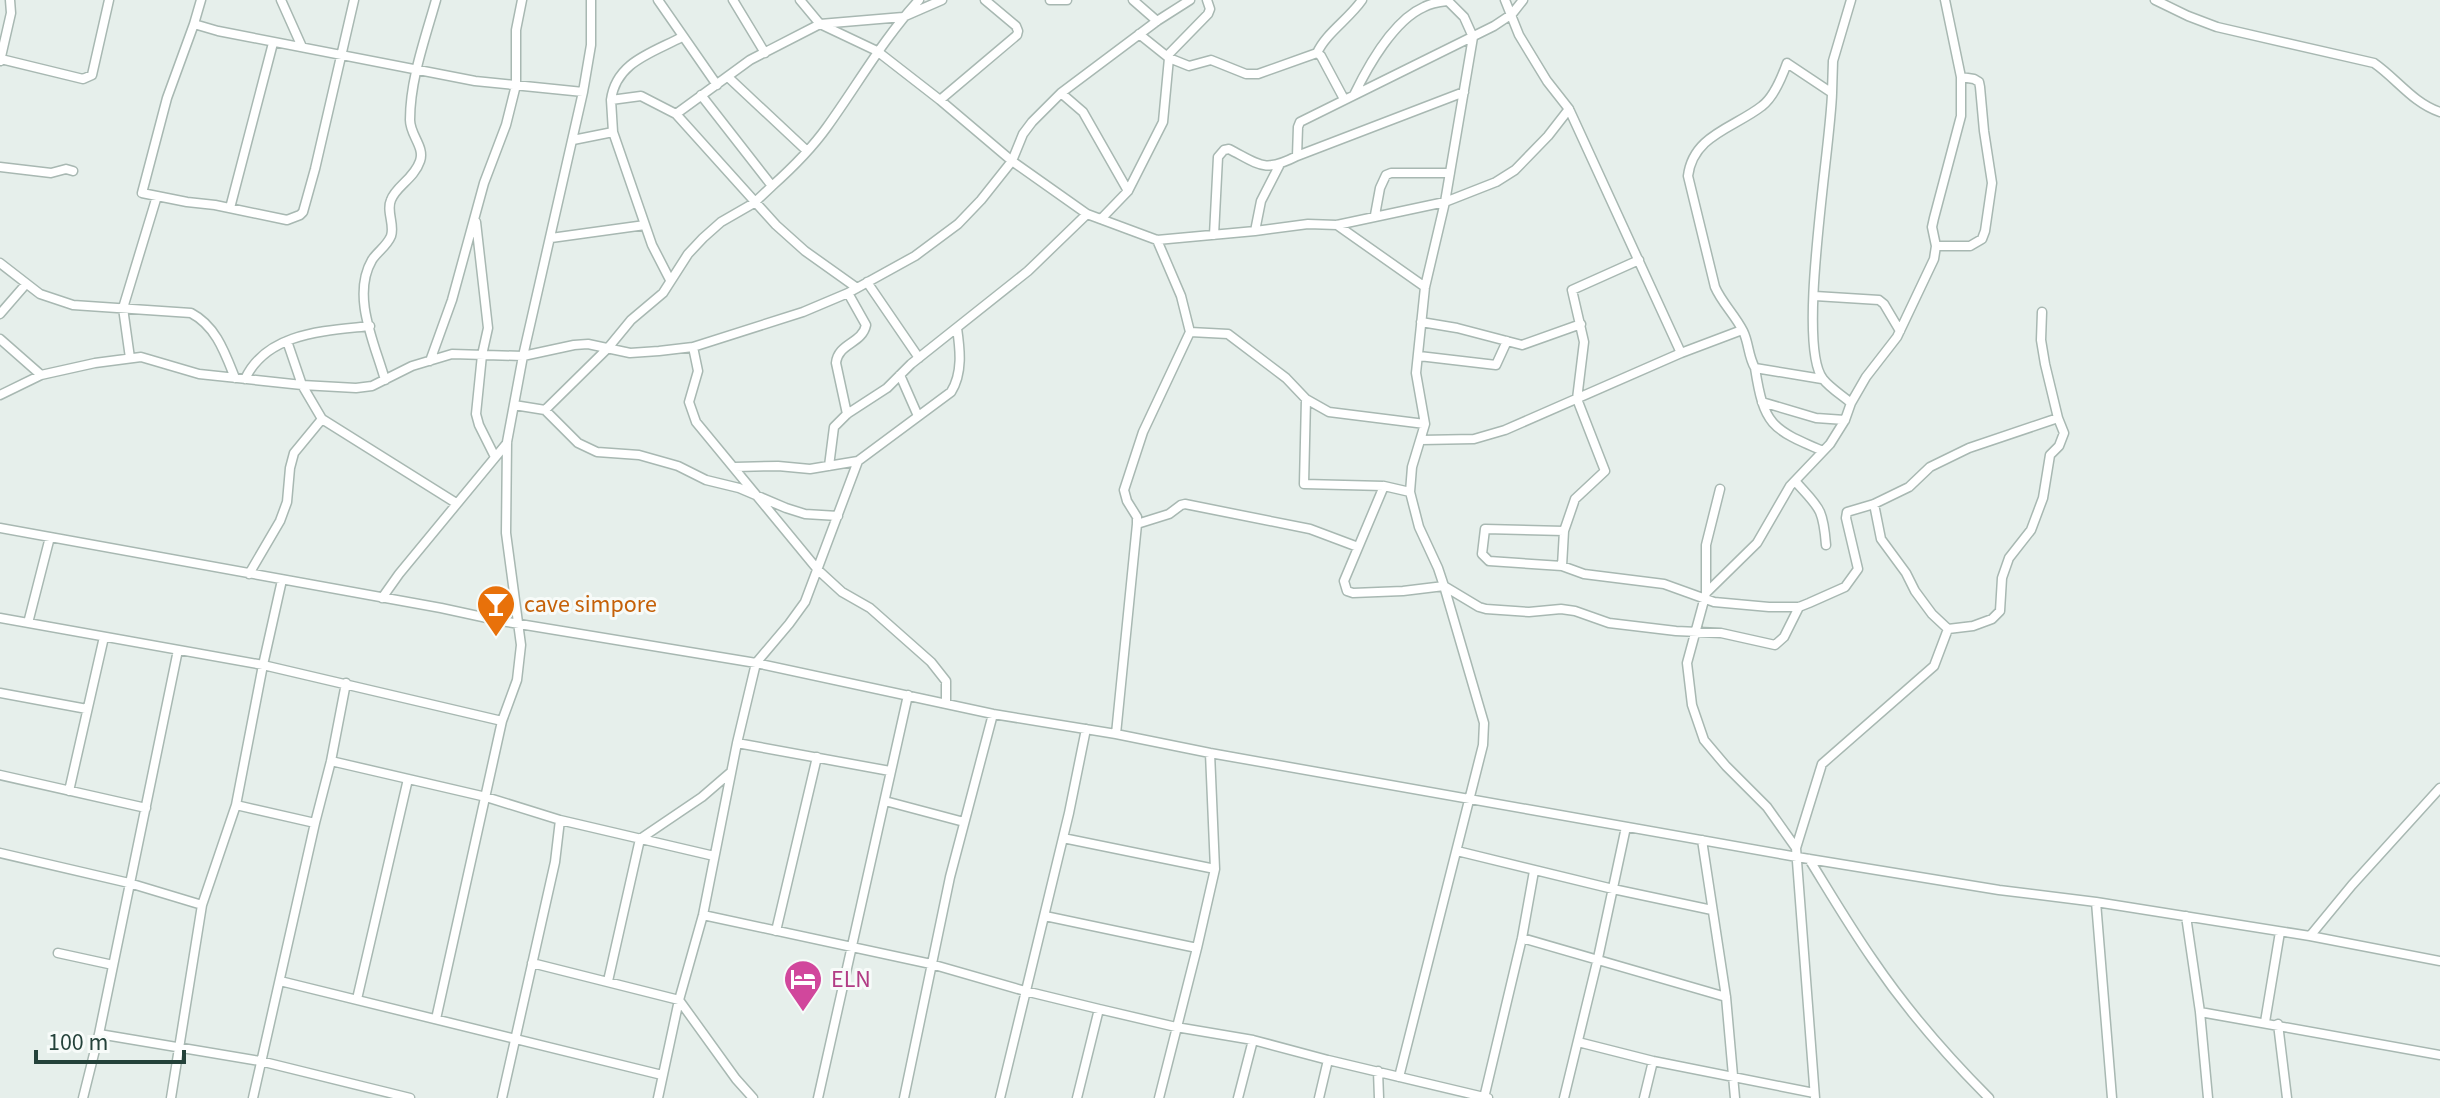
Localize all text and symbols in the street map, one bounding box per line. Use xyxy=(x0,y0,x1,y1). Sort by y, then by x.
bar icon: cave simpore xyxy=(475,583,517,638)
place label: cave simpore xyxy=(524,587,657,622)
hotel icon: ELN xyxy=(782,958,824,1013)
place label: ELN xyxy=(831,962,871,997)
scale bar xyxy=(36,1014,184,1064)
text: 100 m xyxy=(48,1025,108,1060)

